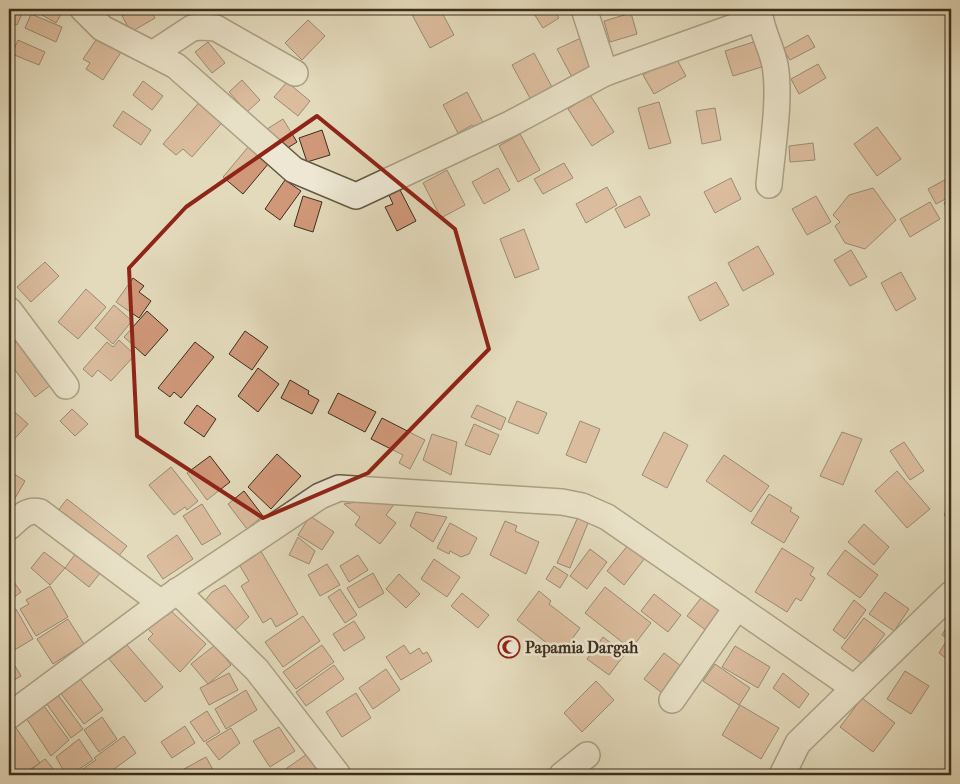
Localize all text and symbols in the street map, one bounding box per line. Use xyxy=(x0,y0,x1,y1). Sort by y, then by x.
mosque icon: Papamia Dargah xyxy=(497,635,521,659)
place label: Papamia Dargah xyxy=(525,638,639,658)

